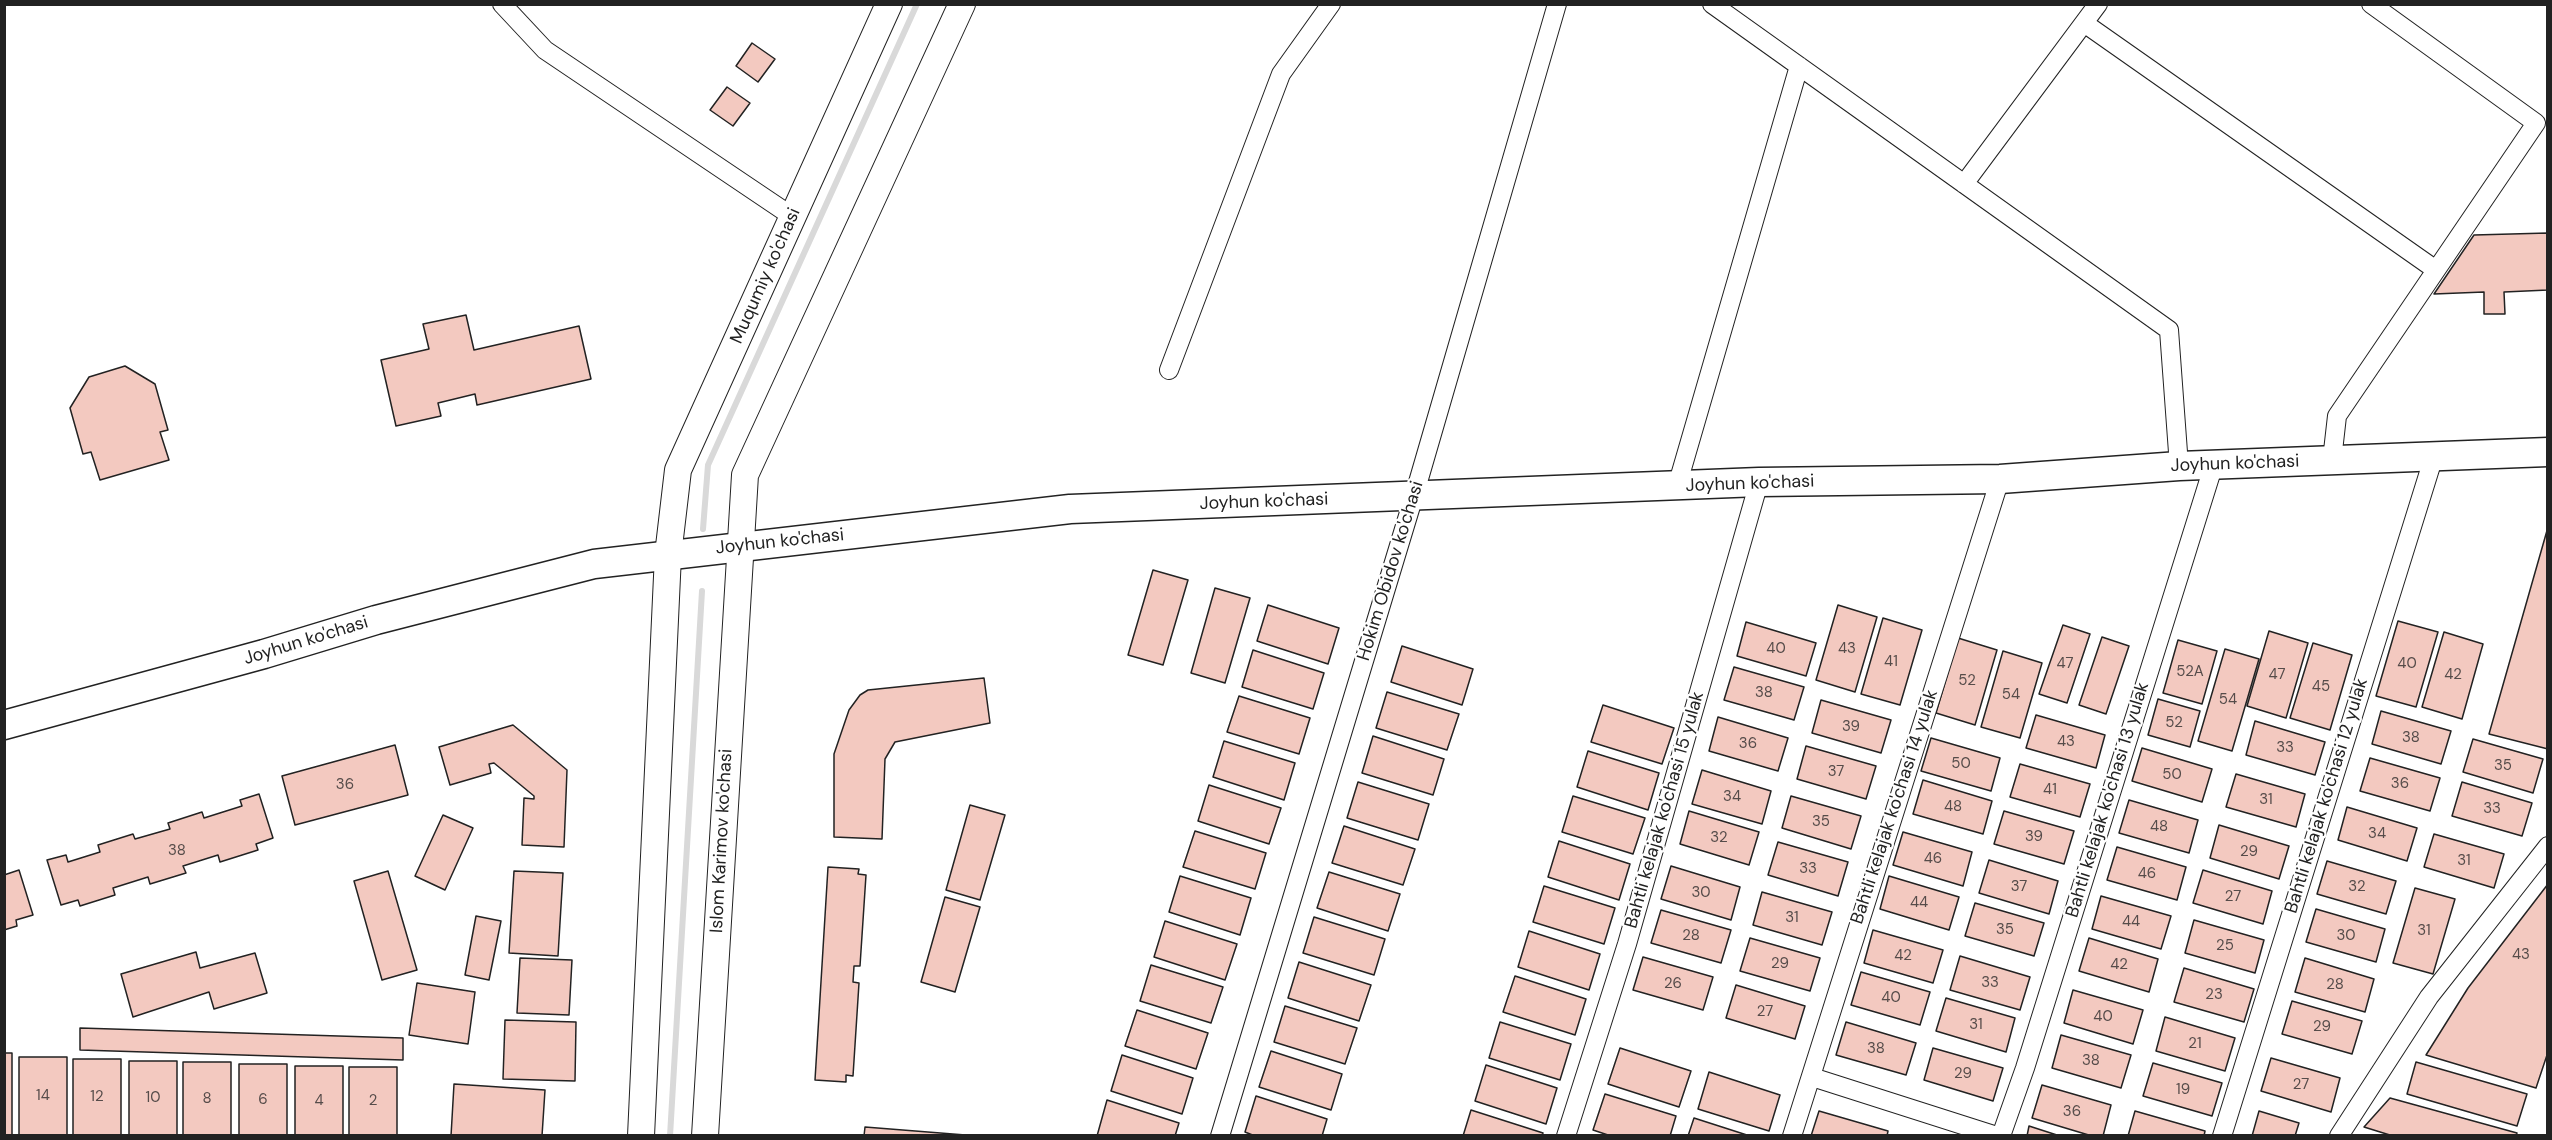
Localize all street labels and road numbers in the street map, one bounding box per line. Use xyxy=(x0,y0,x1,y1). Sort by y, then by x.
street label: Muqumiy ko'chasi xyxy=(726,205,806,347)
street label: Joyhun ko'chasi xyxy=(2170,451,2300,477)
street label: Joyhun ko'chasi xyxy=(1685,471,1815,497)
street label: Hokim Obidov ko'chasi xyxy=(1353,479,1429,663)
street label: Joyhun ko'chasi xyxy=(1199,489,1329,515)
street label: Joyhun ko'chasi xyxy=(715,525,845,559)
street label: Joyhun ko'chasi xyxy=(241,612,371,670)
street label: Bahtli kelajak ko'chasi 12 yulak xyxy=(2281,676,2373,916)
street label: Bahtli kelajak ko'chasi 13 yulak xyxy=(2062,680,2154,920)
street label: Bahtli kelajak ko'chasi 14 yulak xyxy=(1847,687,1943,927)
street label: Bahtli kelajak ko'chasi 15 yulak xyxy=(1621,689,1709,931)
street label: Islom Karimov ko'chasi xyxy=(706,748,738,934)

